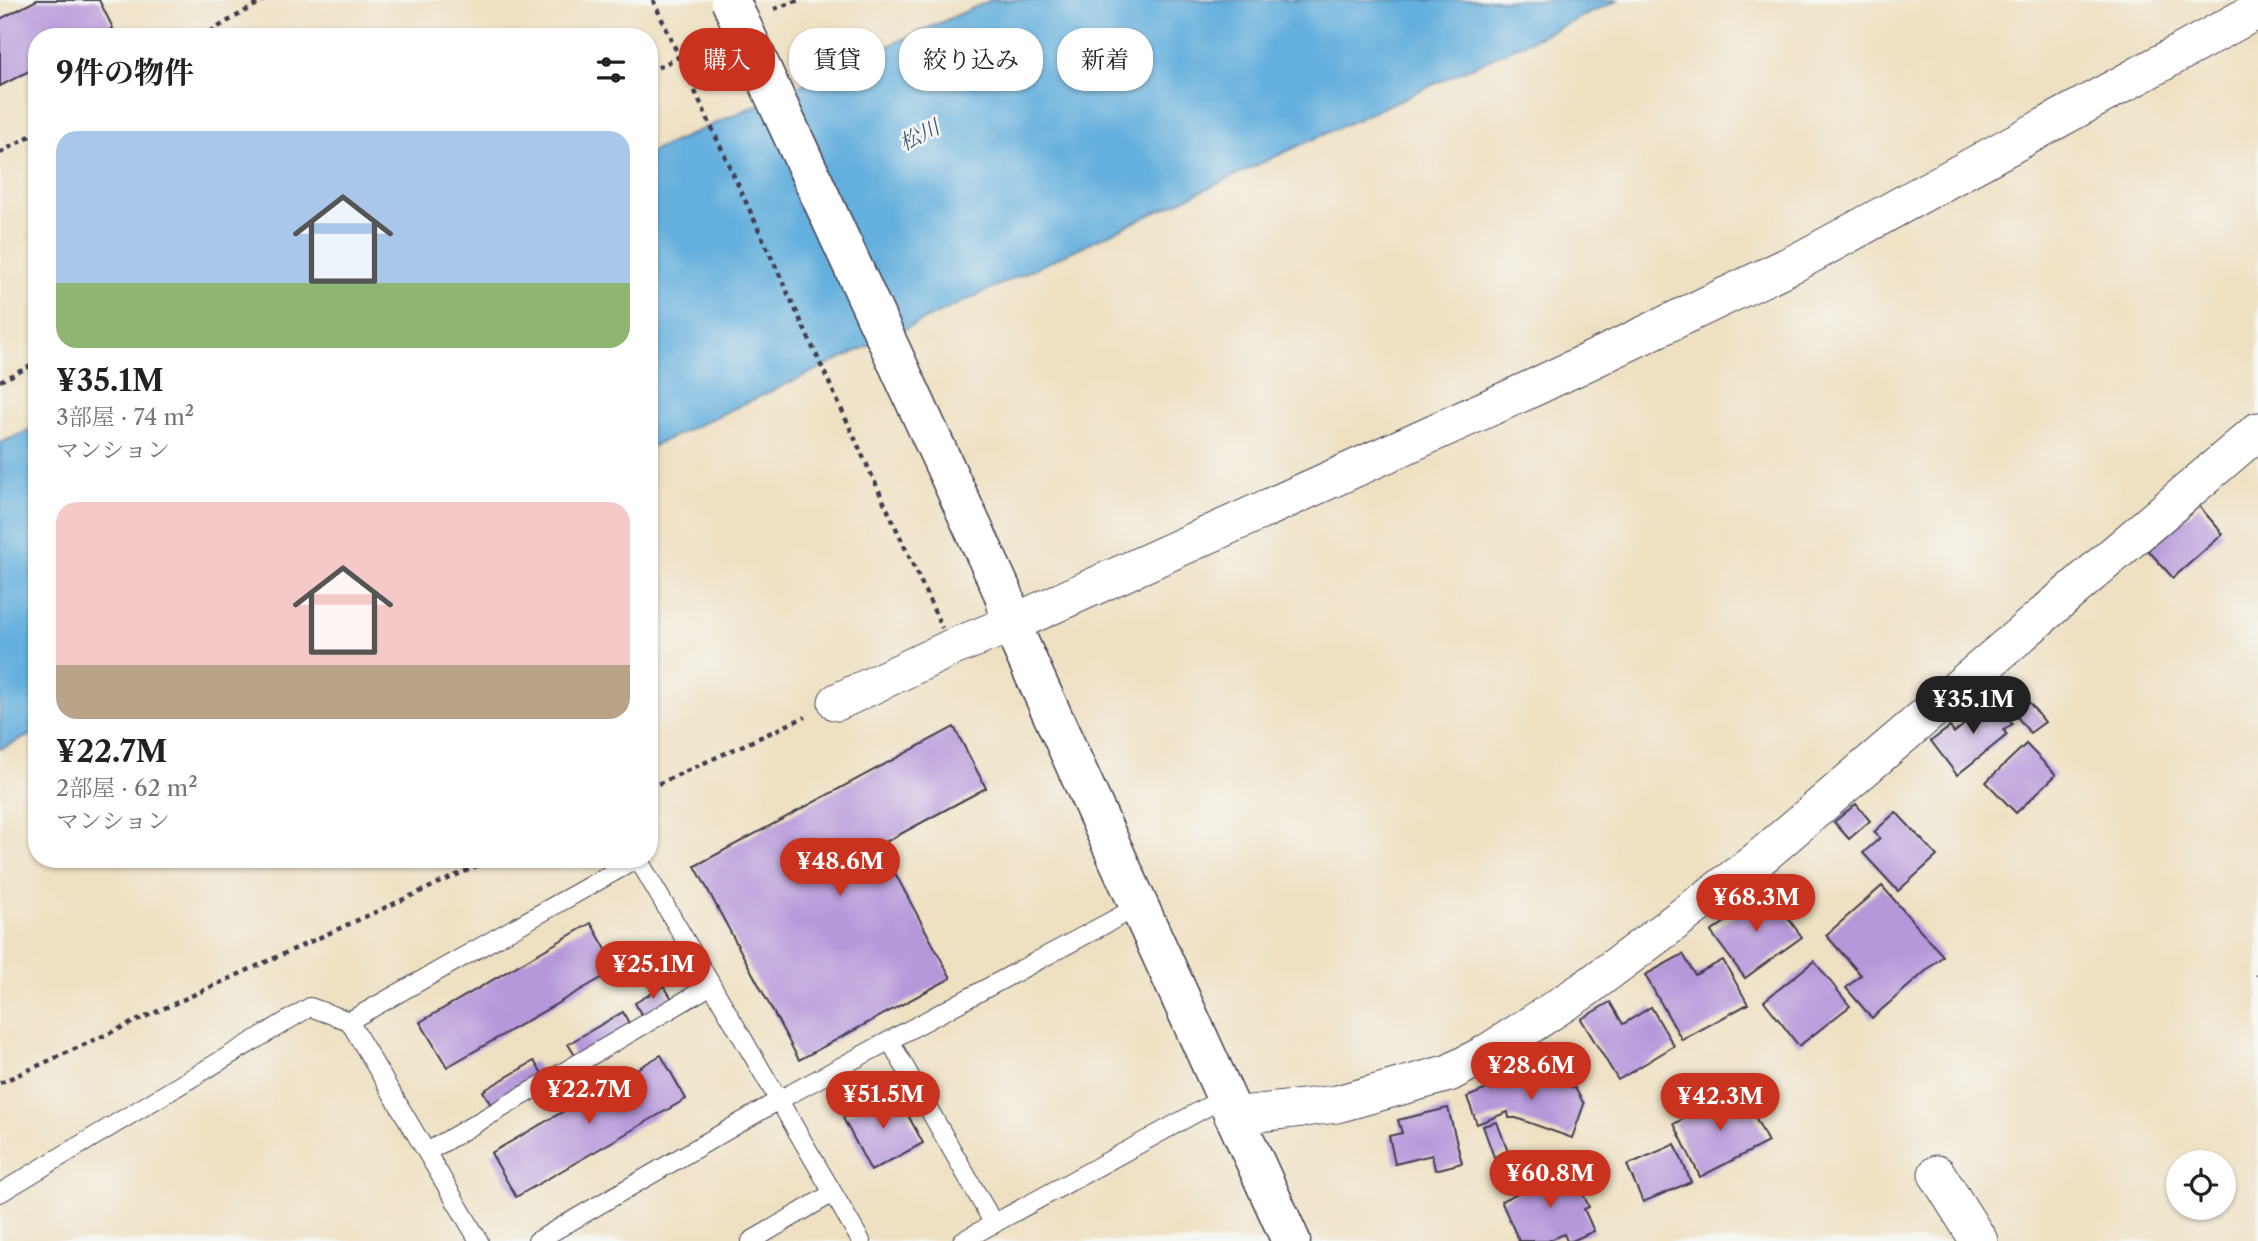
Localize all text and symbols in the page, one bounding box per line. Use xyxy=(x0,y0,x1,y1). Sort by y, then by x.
chip: 購入 xyxy=(679,28,775,91)
chip: 賃貸 xyxy=(789,28,885,91)
chip: 絞り込み xyxy=(899,28,1043,91)
chip: 新着 xyxy=(1057,28,1153,91)
icon: filters xyxy=(592,51,630,89)
text: 9件の物件 xyxy=(56,54,194,91)
water label: 松川 xyxy=(895,113,945,156)
icon: home xyxy=(280,176,406,302)
text: ¥35.1M xyxy=(56,362,164,399)
text: 3部屋 · 74 m² xyxy=(56,403,194,431)
text: マンション xyxy=(56,436,170,464)
icon: home xyxy=(280,547,406,673)
pin: ¥35.1M xyxy=(1916,676,2030,736)
text: ¥35.1M xyxy=(1932,685,2014,713)
text: ¥22.7M xyxy=(56,733,167,770)
text: 2部屋 · 62 m² xyxy=(56,774,198,802)
text: マンション xyxy=(56,807,170,835)
pin: ¥48.6M xyxy=(783,838,897,898)
text: ¥48.6M xyxy=(796,847,884,875)
pin: ¥68.3M xyxy=(1699,874,1813,934)
text: ¥68.3M xyxy=(1712,883,1800,911)
pin: ¥25.1M xyxy=(596,942,710,1001)
text: ¥25.1M xyxy=(611,950,695,978)
pin: ¥28.6M xyxy=(1474,1042,1588,1102)
text: ¥28.6M xyxy=(1487,1051,1575,1079)
pin: ¥22.7M xyxy=(532,1066,646,1126)
pin: ¥51.5M xyxy=(826,1072,940,1131)
pin: ¥42.3M xyxy=(1663,1074,1777,1133)
text: ¥22.7M xyxy=(546,1075,632,1103)
text: ¥51.5M xyxy=(842,1080,924,1108)
text: ¥42.3M xyxy=(1677,1082,1763,1110)
pin: ¥60.8M xyxy=(1493,1150,1607,1210)
map controls xyxy=(2166,1150,2236,1220)
button: locate xyxy=(2166,1150,2236,1220)
text: ¥60.8M xyxy=(1506,1159,1594,1187)

